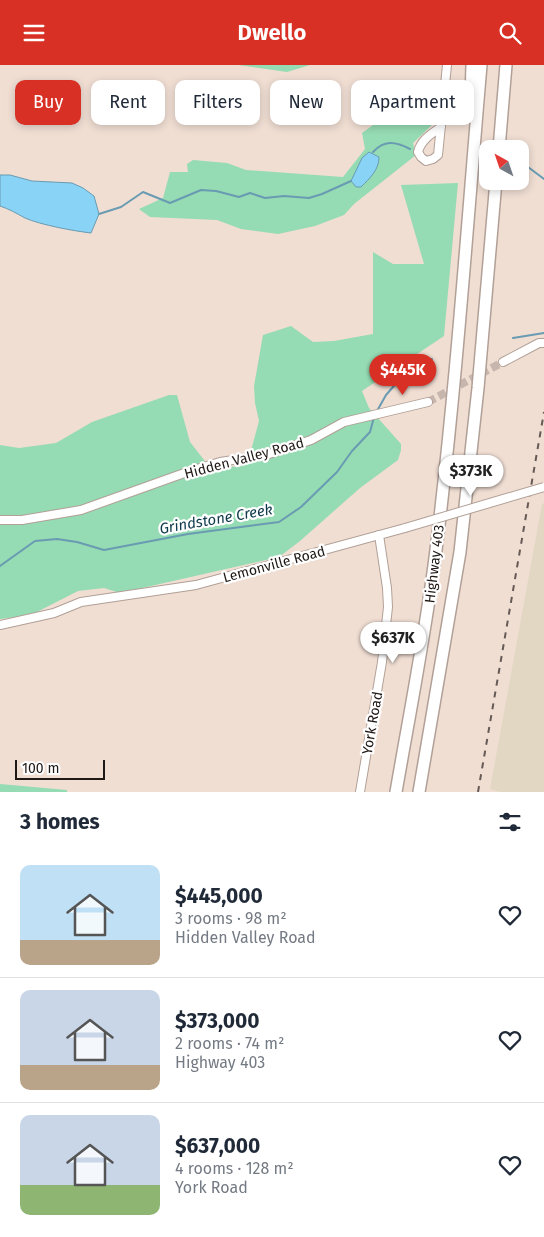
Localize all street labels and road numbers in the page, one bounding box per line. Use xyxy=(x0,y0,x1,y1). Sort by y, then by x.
street label: Hidden Valley Road xyxy=(183,434,306,483)
street label: Highway 403 xyxy=(421,524,448,604)
street label: Lemonville Road xyxy=(221,543,327,586)
street label: York Road xyxy=(359,690,386,756)

